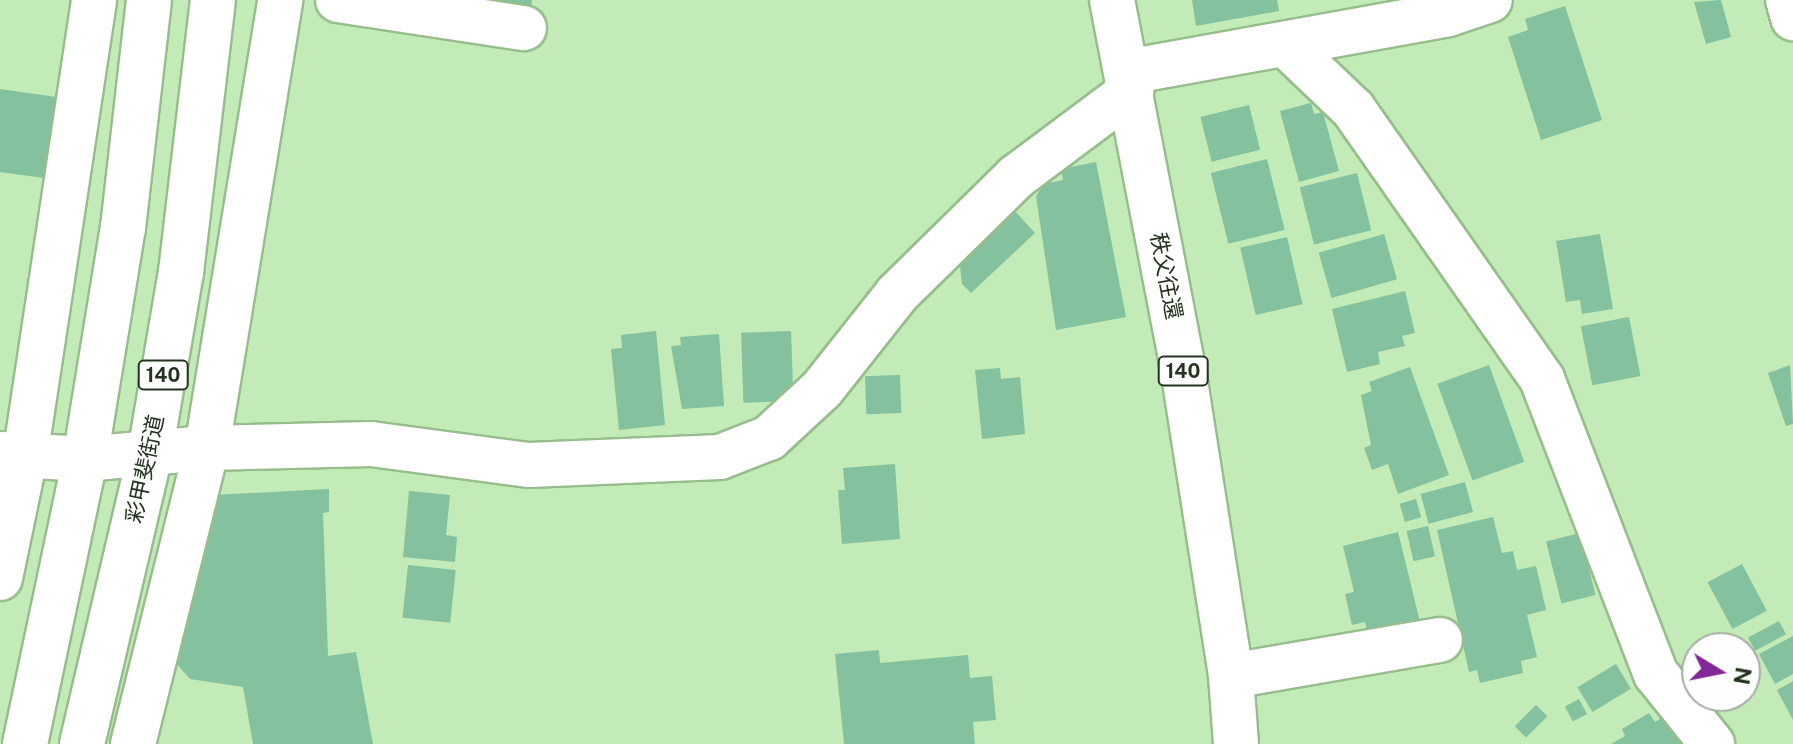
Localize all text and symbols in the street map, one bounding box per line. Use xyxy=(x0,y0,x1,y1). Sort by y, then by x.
street label: 秩父往還 xyxy=(1145,230,1187,322)
road number: 140 xyxy=(1157,355,1209,387)
road number: 140 xyxy=(137,359,189,391)
street label: 彩甲斐街道 xyxy=(121,412,169,526)
north arrow xyxy=(1681,632,1761,712)
text: N xyxy=(1728,665,1757,687)

